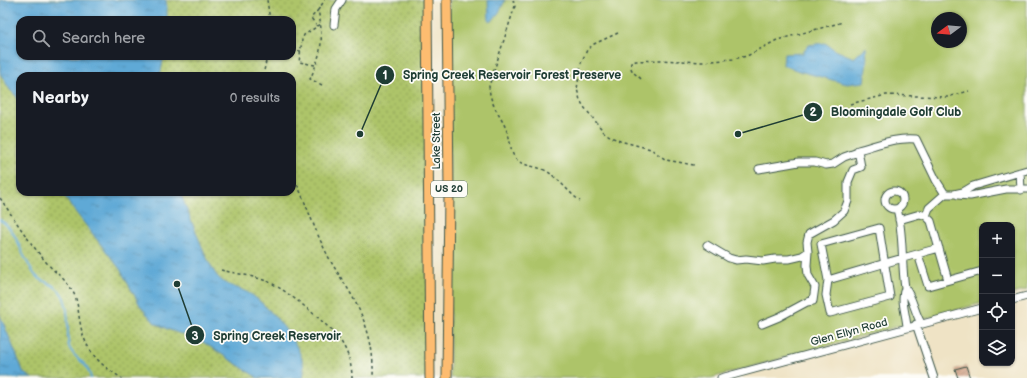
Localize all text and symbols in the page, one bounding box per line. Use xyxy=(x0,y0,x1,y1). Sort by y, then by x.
north arrow xyxy=(931,12,967,48)
search box xyxy=(16,16,296,60)
icon: search xyxy=(30,27,52,49)
text: Search here xyxy=(62,29,145,48)
callout: Spring Creek Reservoir Forest Preserve xyxy=(375,63,629,87)
text: 1 xyxy=(382,68,388,83)
text: Spring Creek Reservoir Forest Preserve xyxy=(403,68,621,83)
text: Nearby xyxy=(32,88,89,108)
text: 0 results xyxy=(230,90,280,106)
callout: Bloomingdale Golf Club xyxy=(803,100,970,124)
text: 2 xyxy=(809,105,817,120)
text: Bloomingdale Golf Club xyxy=(831,105,961,120)
street label: Lake Street xyxy=(430,112,443,169)
road number: US 20 xyxy=(431,181,467,197)
map controls xyxy=(979,222,1015,366)
button: + xyxy=(979,222,1015,258)
button: − xyxy=(979,258,1015,294)
button: locate xyxy=(979,294,1015,330)
street label: Glen Ellyn Road xyxy=(809,315,889,349)
callout: Spring Creek Reservoir xyxy=(185,323,349,347)
text: 3 xyxy=(191,329,199,344)
text: Spring Creek Reservoir xyxy=(213,329,341,344)
button: layers xyxy=(979,330,1015,366)

